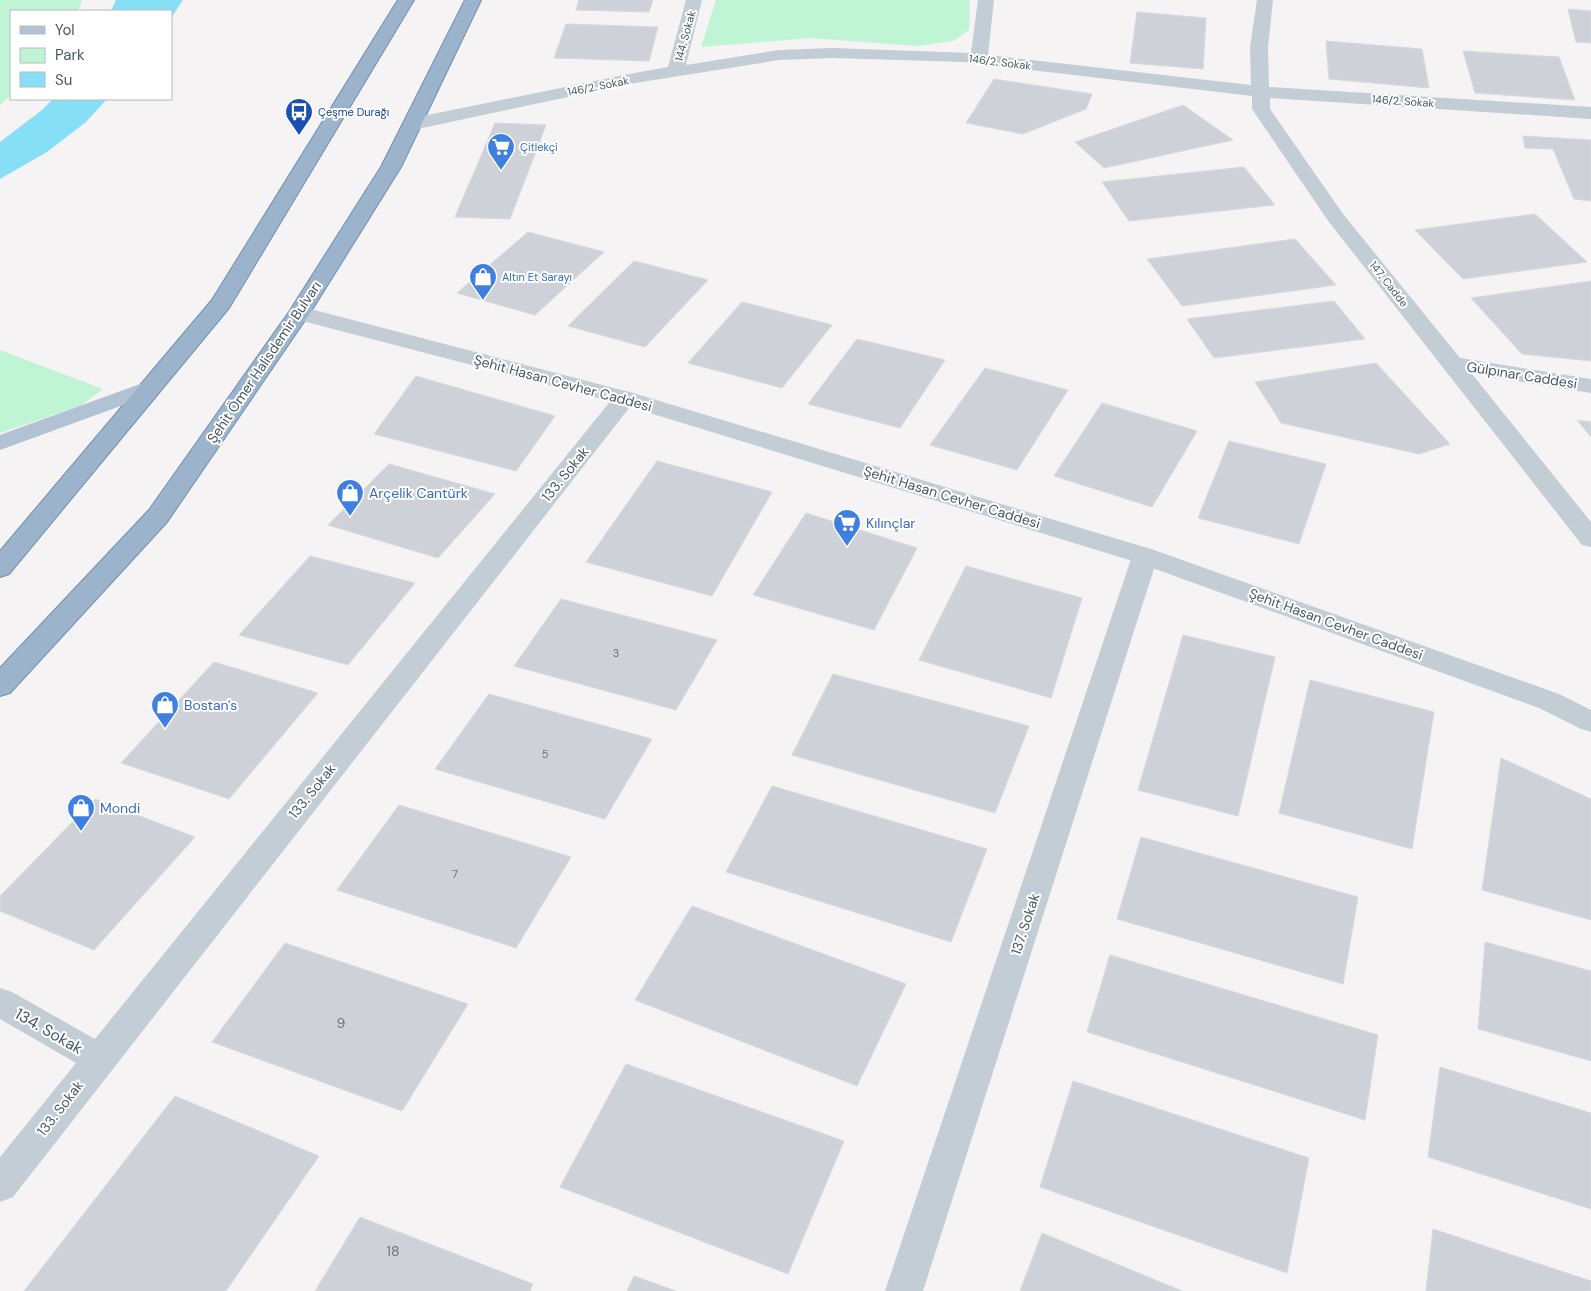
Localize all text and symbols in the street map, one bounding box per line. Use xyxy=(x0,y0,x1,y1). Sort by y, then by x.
street label: 144. Sokak xyxy=(672,9,699,63)
legend xyxy=(10,10,172,100)
text: Yol xyxy=(55,20,75,40)
text: Park xyxy=(55,45,85,65)
street label: 146/2. Sokak xyxy=(968,51,1032,73)
text: Su xyxy=(55,70,72,90)
street label: 146/2. Sokak xyxy=(566,73,630,99)
street label: 146/2. Sokak xyxy=(1371,92,1435,110)
bus stop icon: Çeşme Durağı xyxy=(284,97,314,136)
place label: Çeşme Durağı xyxy=(318,105,389,119)
supermarket icon: Çitlekçi xyxy=(486,132,516,171)
place label: Çitlekçi xyxy=(520,140,558,154)
street label: 147. Cadde xyxy=(1367,258,1411,310)
shop icon: Altın Et Sarayı xyxy=(468,262,498,301)
place label: Altın Et Sarayı xyxy=(502,270,572,284)
street label: Şehit Ömer Halisdemir Bulvarı xyxy=(203,278,325,446)
street label: Şehit Hasan Cevher Caddesi xyxy=(472,351,654,415)
street label: Gülpınar Caddesi xyxy=(1465,357,1579,393)
street label: 133. Sokak xyxy=(537,443,593,505)
street label: Şehit Hasan Cevher Caddesi xyxy=(861,462,1043,532)
shop icon: Arçelik Cantürk xyxy=(335,478,365,517)
place label: Arçelik Cantürk xyxy=(369,484,468,502)
supermarket icon: Kılınçlar xyxy=(832,508,862,547)
place label: Kılınçlar xyxy=(866,514,916,532)
street label: Şehit Hasan Cevher Caddesi xyxy=(1247,584,1425,664)
house number: 3 xyxy=(613,646,619,660)
shop icon: Bostan's xyxy=(150,690,180,729)
place label: Bostan's xyxy=(184,696,237,714)
house number: 5 xyxy=(542,747,549,761)
street label: 133. Sokak xyxy=(284,760,340,822)
shop icon: Mondi xyxy=(66,793,96,832)
place label: Mondi xyxy=(100,799,140,817)
house number: 7 xyxy=(452,867,458,881)
street label: 137. Sokak xyxy=(1007,891,1043,957)
street label: 134. Sokak xyxy=(11,1003,87,1059)
house number: 9 xyxy=(337,1014,346,1032)
street label: 133. Sokak xyxy=(33,1077,87,1139)
house number: 18 xyxy=(387,1242,399,1260)

